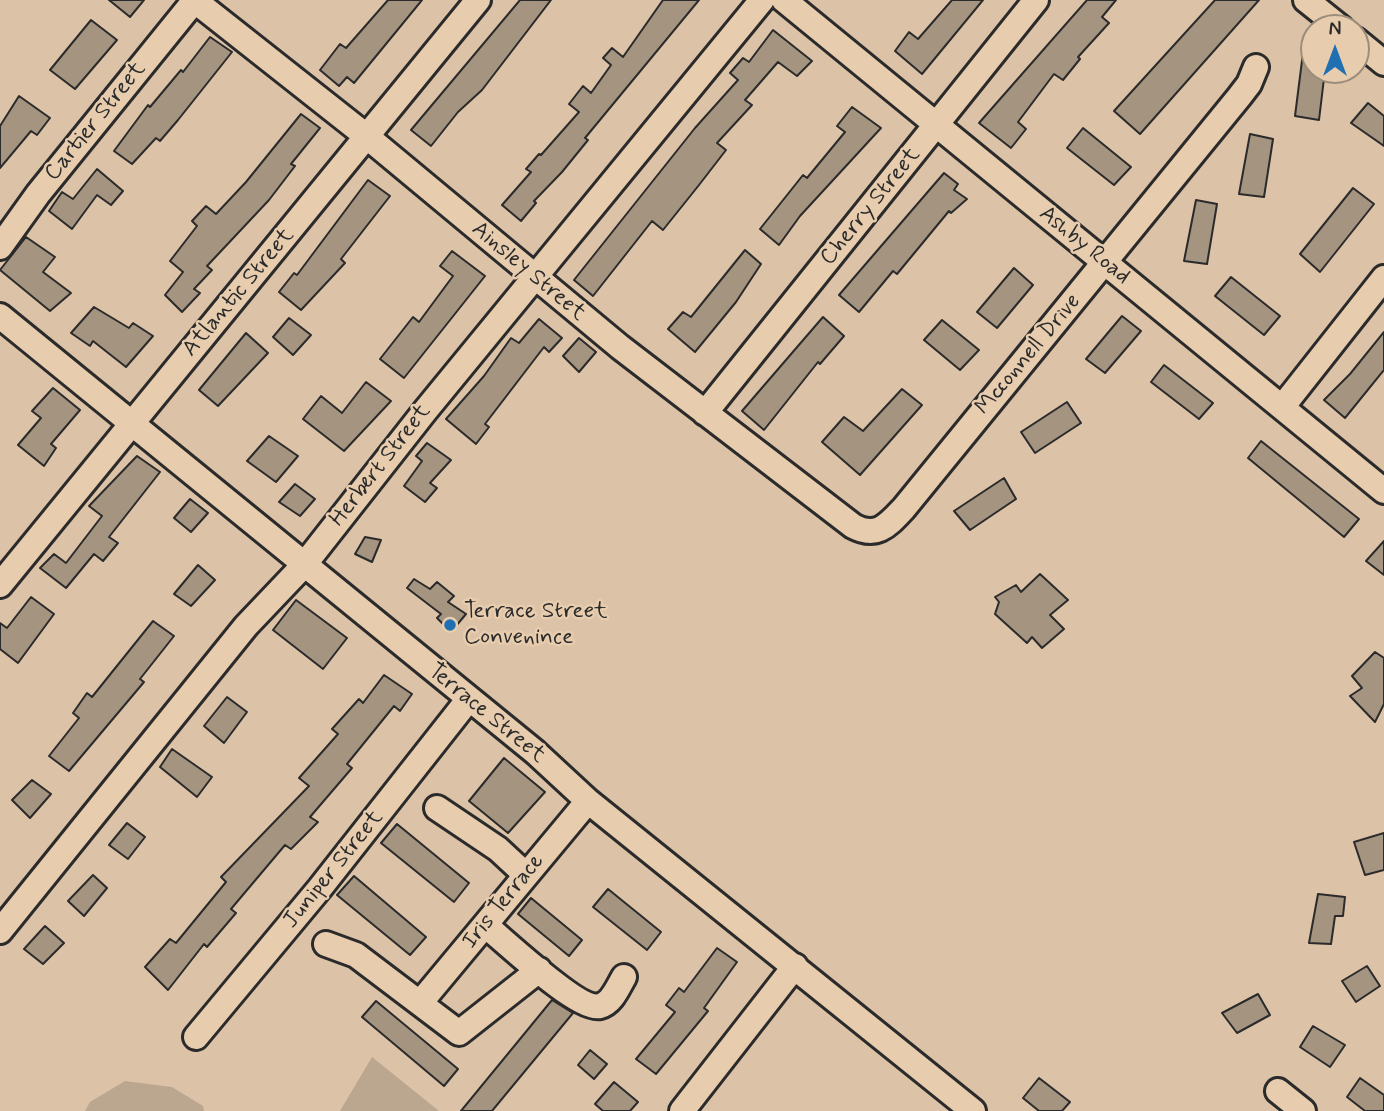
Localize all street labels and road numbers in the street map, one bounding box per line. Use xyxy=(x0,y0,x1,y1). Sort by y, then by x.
street label: Cartier Street xyxy=(39,57,153,187)
street label: Cherry Street xyxy=(815,142,927,272)
street label: Ashby Road xyxy=(1033,201,1135,291)
street label: Ainsley Street xyxy=(465,216,591,328)
street label: Atlantic Street xyxy=(177,223,301,363)
street label: Mcconnell Drive xyxy=(970,289,1088,421)
street label: Herbert Street xyxy=(325,399,437,533)
street label: Terrace Street xyxy=(422,658,550,770)
street label: Juniper Street xyxy=(278,805,390,935)
street label: Iris Terrace xyxy=(457,849,551,955)

